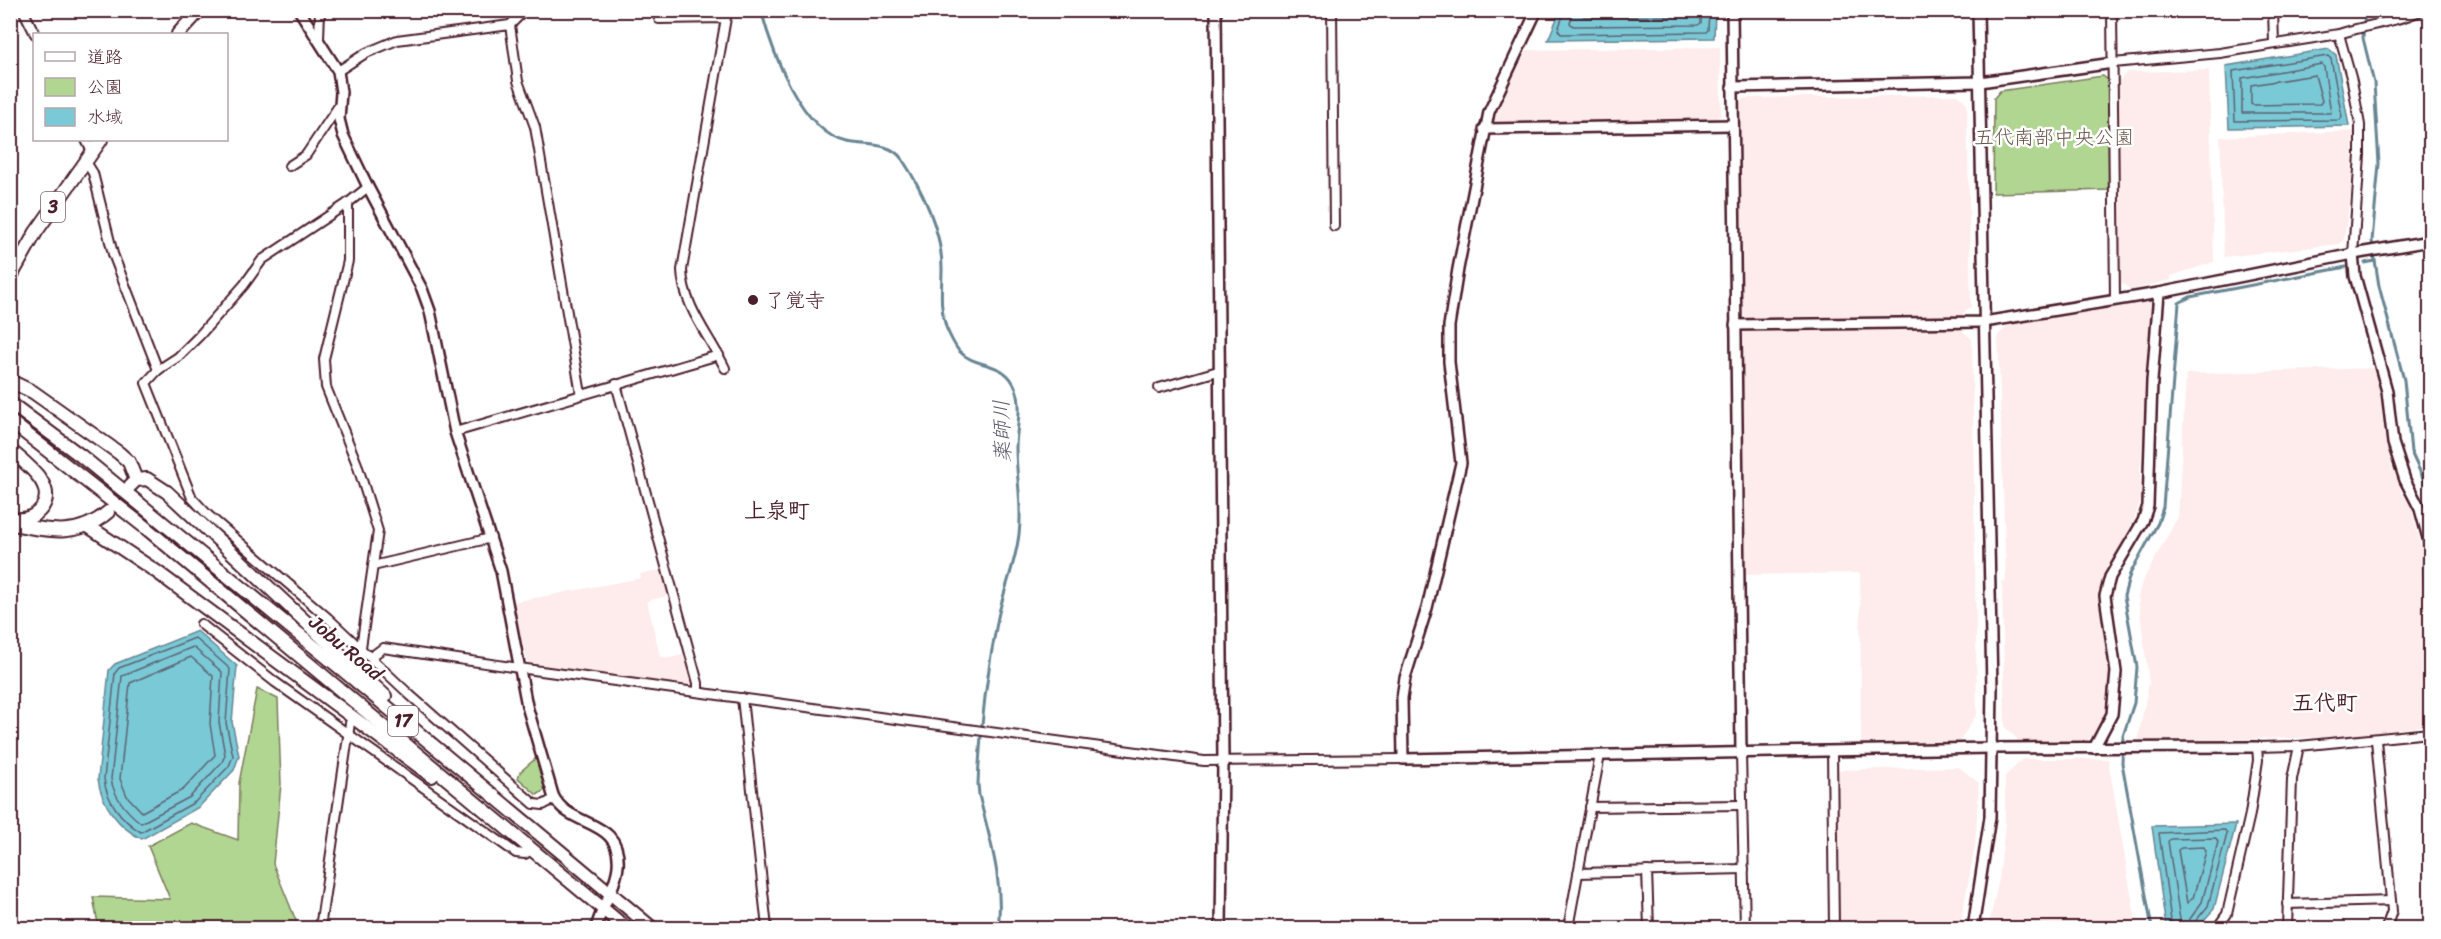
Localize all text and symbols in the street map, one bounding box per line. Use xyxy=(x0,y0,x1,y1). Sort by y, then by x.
legend xyxy=(33,33,228,141)
text: 道路 xyxy=(87,41,123,73)
text: 公園 xyxy=(87,71,123,103)
text: 水域 xyxy=(87,101,123,133)
park label: 五代南部中央公園 xyxy=(1974,120,2134,155)
road number: 3 xyxy=(41,192,65,222)
place label: 了覚寺 xyxy=(765,283,825,318)
marker: 了覚寺 xyxy=(746,293,760,307)
water label: 薬師川 xyxy=(982,399,1022,463)
district label: 上泉町 xyxy=(744,491,810,530)
street label: Jobu Road xyxy=(300,605,392,691)
district label: 五代町 xyxy=(2292,683,2358,722)
road number: 17 xyxy=(388,706,418,736)

